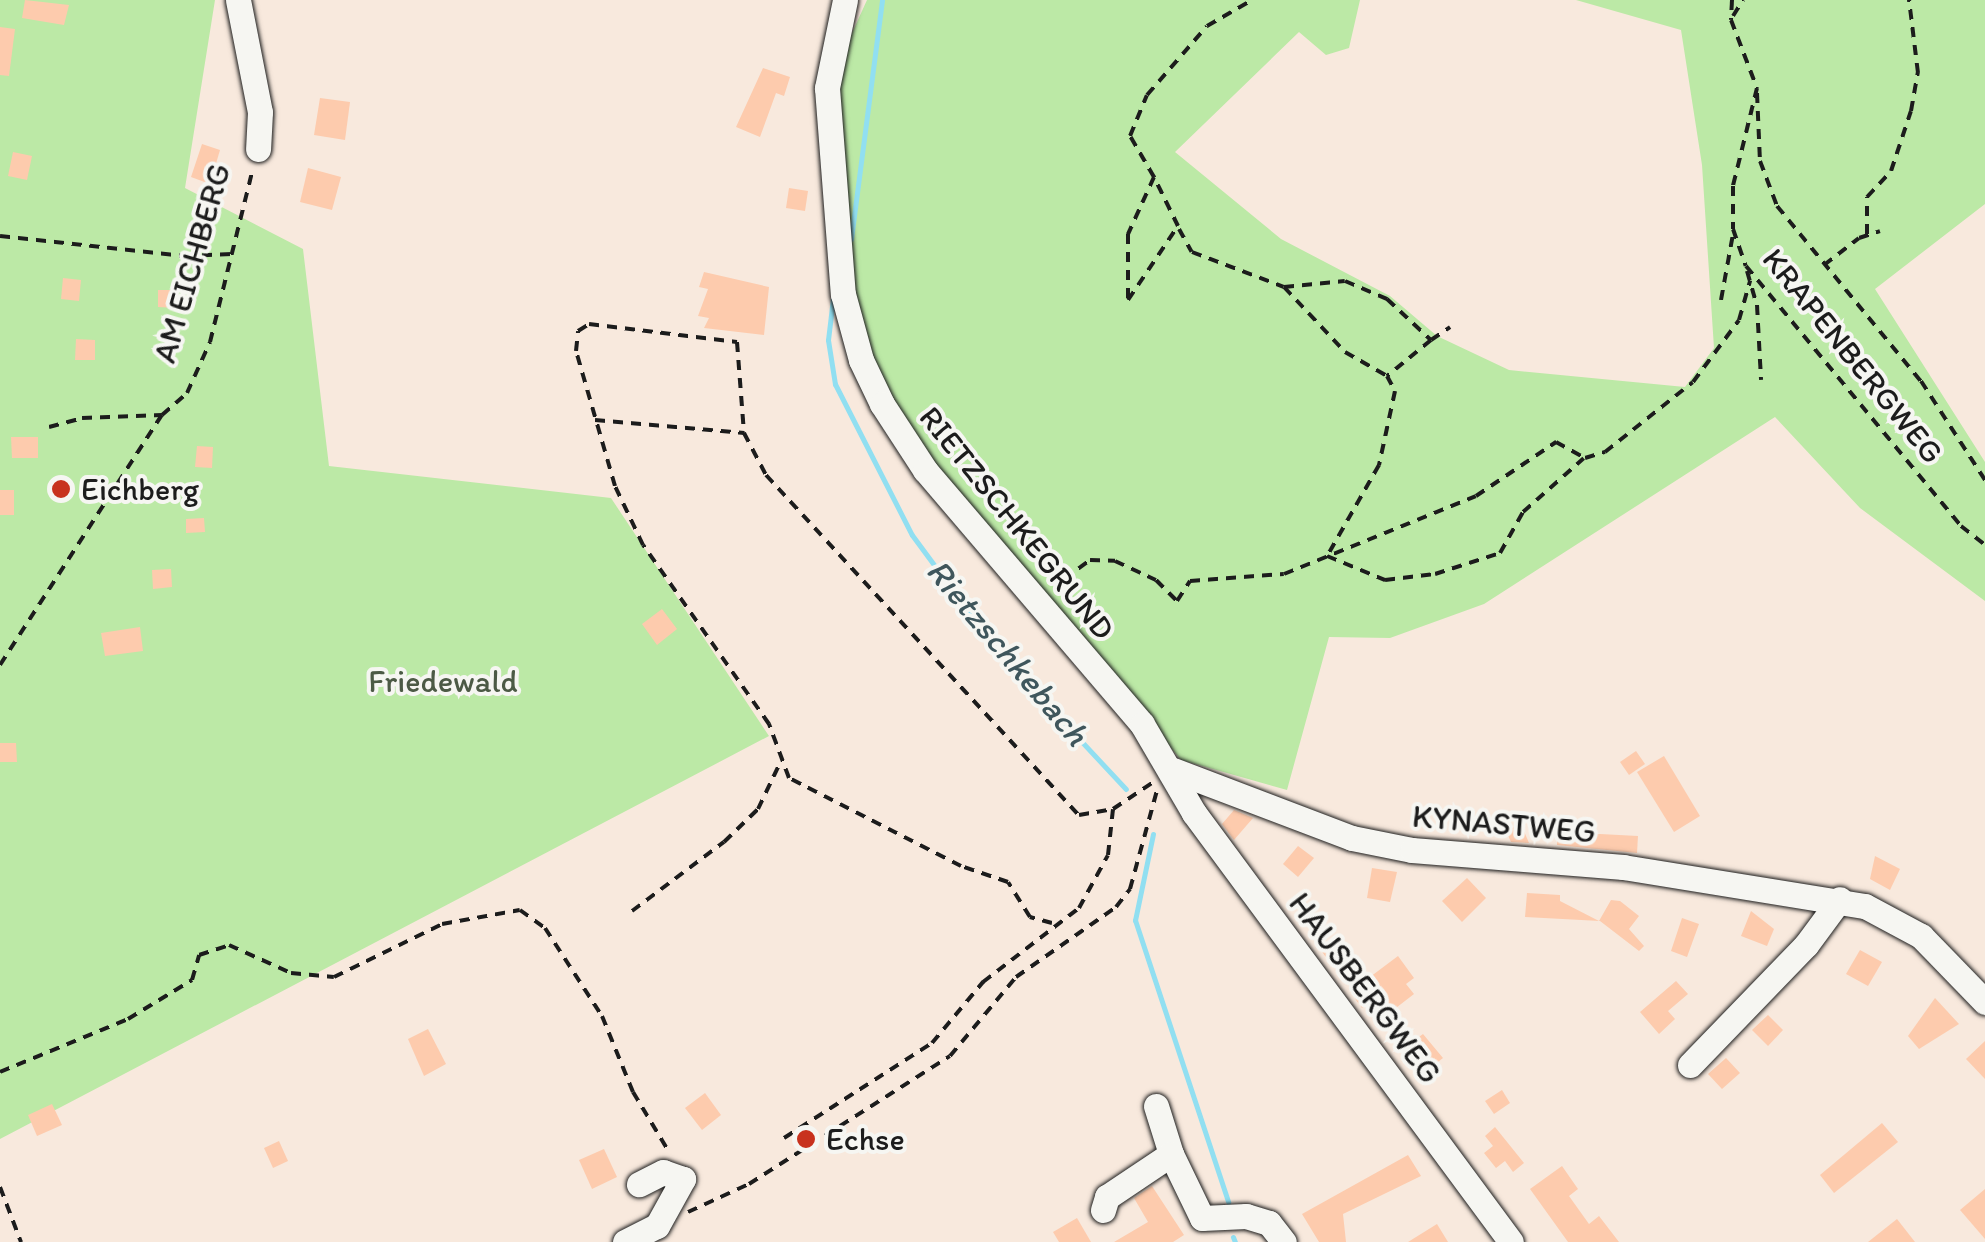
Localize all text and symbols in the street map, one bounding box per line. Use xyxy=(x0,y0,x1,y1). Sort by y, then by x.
street label: AM EICHBERG xyxy=(146,161,238,365)
street label: KRAPENBERGWEG xyxy=(1754,241,1952,471)
street label: RIETZSCHKEGRUND xyxy=(911,399,1123,647)
place label: Eichberg xyxy=(81,470,199,508)
marker: Eichberg xyxy=(50,478,72,500)
water label: Rietzschkebach xyxy=(918,550,1098,754)
park label: Friedewald xyxy=(368,662,518,700)
street label: KYNASTWEG xyxy=(1411,797,1597,851)
street label: HAUSBERGWEG xyxy=(1281,885,1449,1091)
place label: Echse xyxy=(826,1120,905,1158)
marker: Echse xyxy=(795,1128,817,1150)

